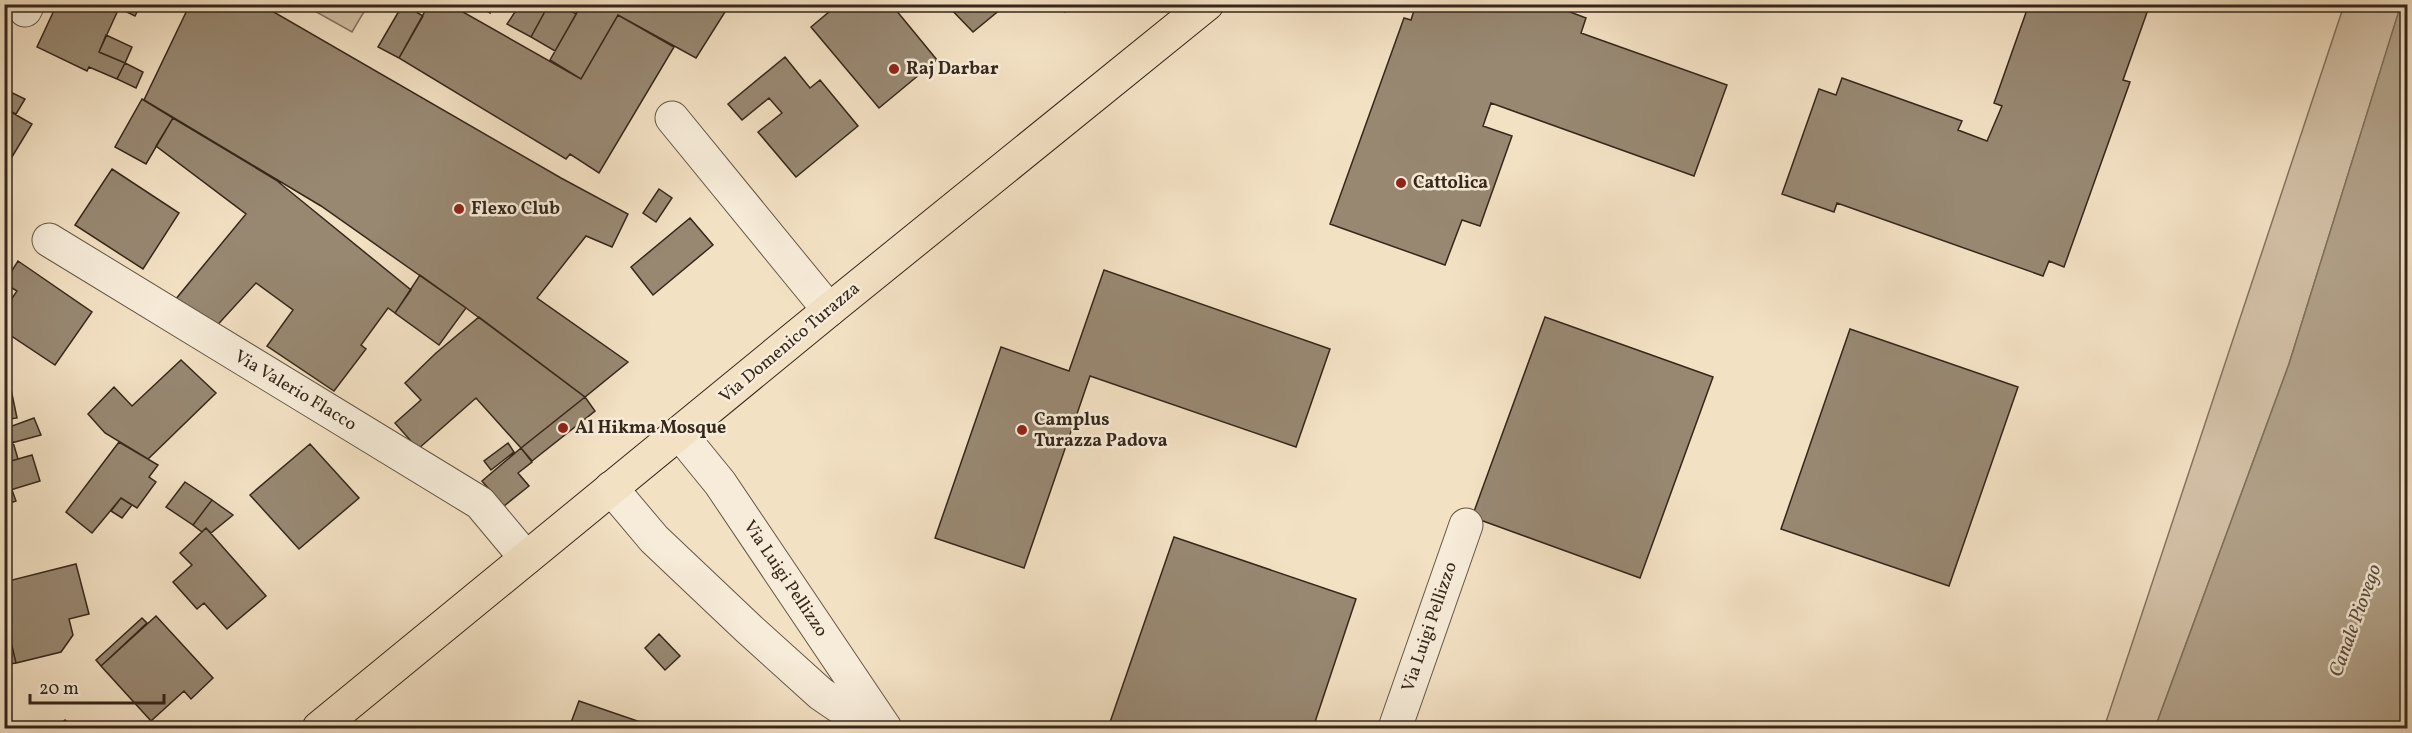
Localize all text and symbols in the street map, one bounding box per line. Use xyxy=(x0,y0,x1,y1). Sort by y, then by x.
place label: Raj Darbar xyxy=(906,57,999,82)
marker: Raj Darbar xyxy=(887,62,901,76)
place label: Cattolica xyxy=(1413,171,1488,196)
marker: Cattolica xyxy=(1394,176,1408,190)
place label: Flexo Club xyxy=(471,197,560,222)
marker: Flexo Club xyxy=(452,202,466,216)
street label: Via Domenico Turazza xyxy=(714,277,866,409)
street label: Via Valerio Flacco xyxy=(229,345,361,437)
place label: Camplus Turazza Padova xyxy=(1034,408,1168,454)
place label: Al Hikma Mosque xyxy=(575,416,726,441)
marker: Al Hikma Mosque xyxy=(556,421,570,435)
marker: Camplus Turazza Padova xyxy=(1015,423,1029,437)
street label: Via Luigi Pellizzo xyxy=(737,516,833,642)
street label: Via Luigi Pellizzo xyxy=(1396,559,1464,695)
water label: Canale Piovego xyxy=(2323,561,2389,681)
scale bar xyxy=(30,667,164,705)
text: 20 m xyxy=(39,677,79,702)

